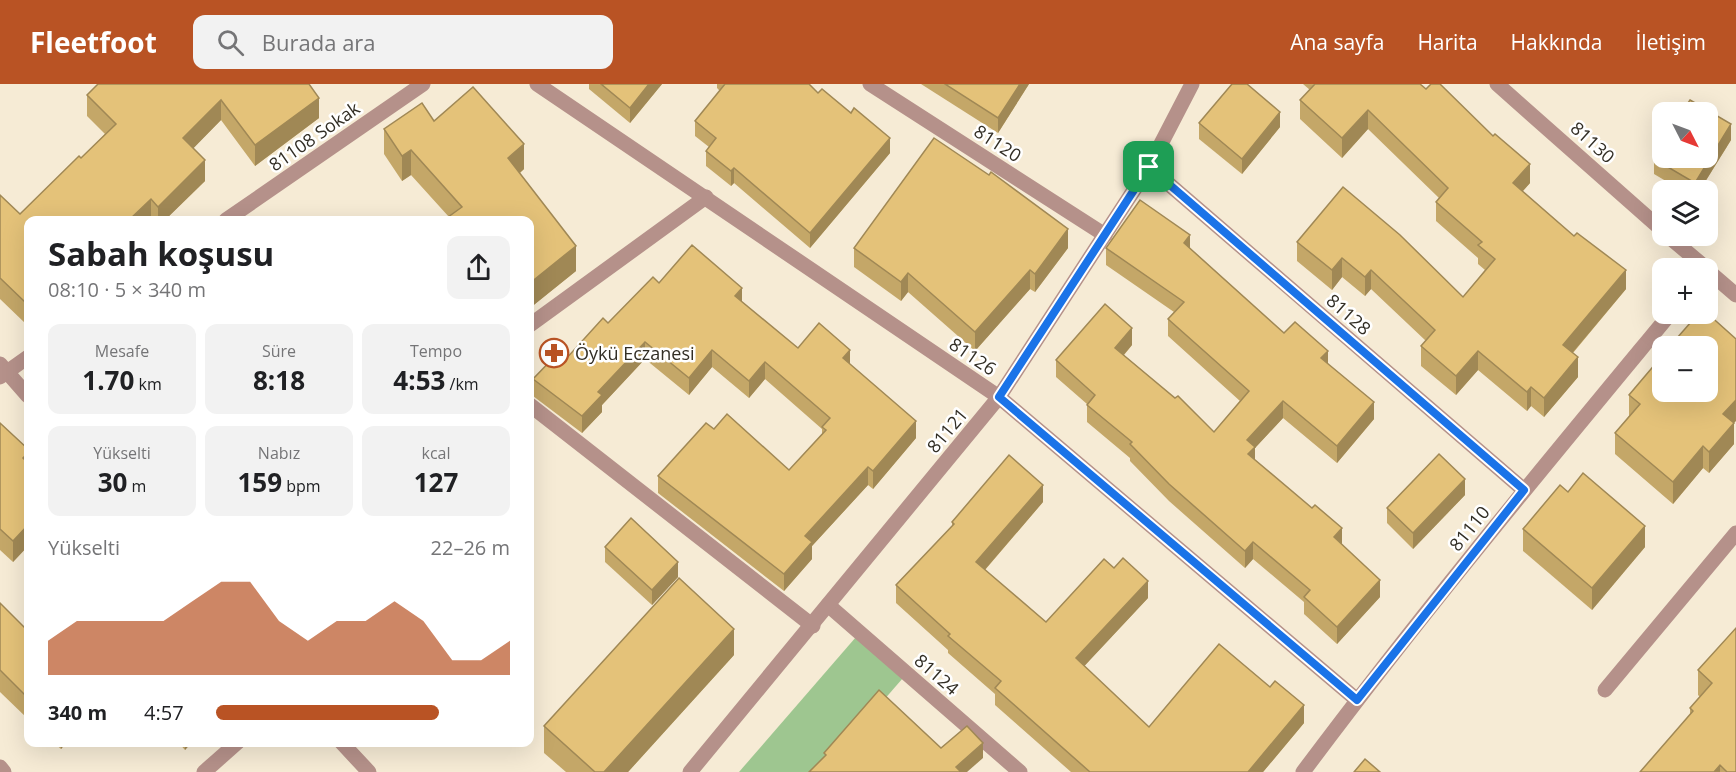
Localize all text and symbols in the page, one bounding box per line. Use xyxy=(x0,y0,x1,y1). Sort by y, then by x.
search box xyxy=(193,15,613,69)
text: Fleetfoot xyxy=(30,23,157,61)
icon: search xyxy=(214,26,247,59)
text: Burada ara xyxy=(262,27,376,57)
text: Ana sayfa xyxy=(1290,28,1384,56)
text: Harita xyxy=(1417,28,1478,56)
text: Hakkında xyxy=(1511,28,1603,56)
text: İletişim xyxy=(1636,28,1706,56)
street label: 81108 Sokak xyxy=(264,96,365,176)
north arrow xyxy=(1652,102,1718,168)
map controls xyxy=(1652,102,1718,402)
street label: 81130 xyxy=(1566,116,1620,168)
street label: 81120 xyxy=(970,119,1026,167)
pin xyxy=(1123,141,1174,192)
icon: arrive xyxy=(1132,150,1165,183)
button: layers xyxy=(1652,180,1718,246)
text: Sabah koşusu xyxy=(48,231,274,276)
button: share xyxy=(447,236,510,299)
button: + xyxy=(1652,258,1718,324)
text: 08:10 · 5 × 340 m xyxy=(48,276,206,303)
street label: 81128 xyxy=(1322,288,1376,340)
street label: 81126 xyxy=(945,332,1001,380)
button: − xyxy=(1652,336,1718,402)
pharmacy icon: Öykü Eczanesi xyxy=(538,337,570,369)
text: Mesafe xyxy=(95,340,149,362)
text: Süre xyxy=(262,340,296,362)
text: Tempo xyxy=(410,340,462,362)
place label: Öykü Eczanesi xyxy=(575,341,695,365)
text: 1.70 xyxy=(82,362,134,398)
text: 8:18 xyxy=(253,362,305,398)
text: 4:53 xyxy=(393,362,445,398)
text: km xyxy=(134,373,162,395)
text: /km xyxy=(445,373,479,395)
street label: 81121 xyxy=(921,403,973,457)
text: Yükselti xyxy=(93,442,151,464)
text: Nabız xyxy=(258,442,300,464)
text: kcal xyxy=(422,442,451,464)
text: 30 xyxy=(98,464,127,500)
text: 159 xyxy=(237,464,282,500)
text: 127 xyxy=(414,464,458,500)
text: m xyxy=(127,475,146,497)
text: bpm xyxy=(282,475,321,497)
street label: 81110 xyxy=(1443,500,1495,556)
text: Yükselti xyxy=(48,534,120,561)
text: 22–26 m xyxy=(431,534,510,561)
street label: 81124 xyxy=(910,648,964,700)
text: 340 m xyxy=(48,699,107,726)
text: 4:57 xyxy=(144,699,184,726)

